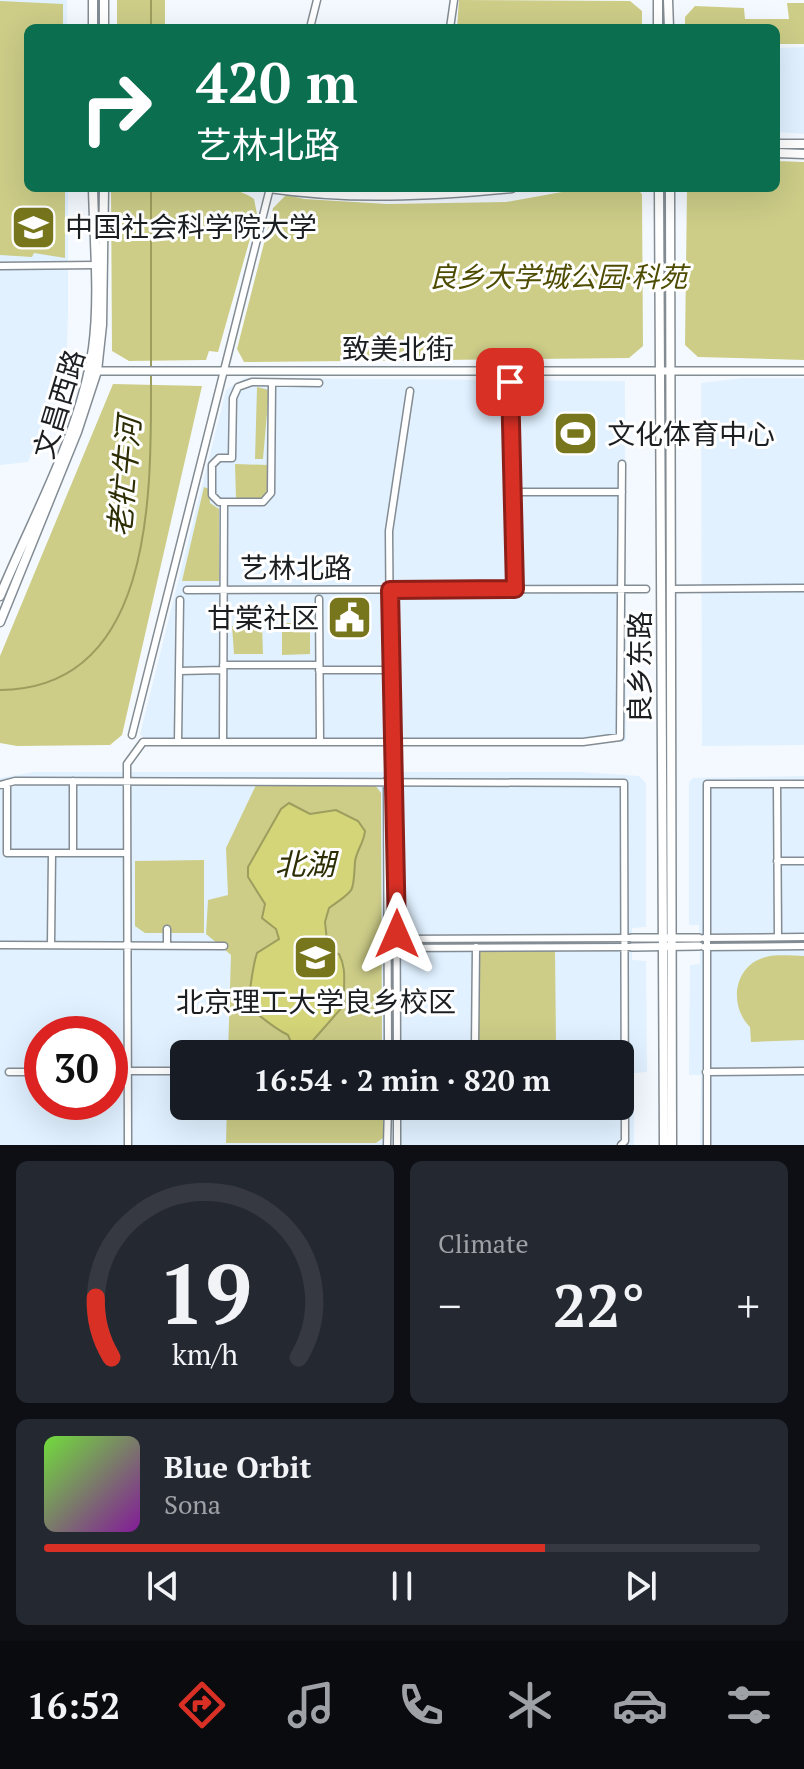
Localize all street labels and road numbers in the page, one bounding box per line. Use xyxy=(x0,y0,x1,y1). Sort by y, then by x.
street label: 致美北街 xyxy=(342,330,454,367)
street label: 文昌西路 xyxy=(24,345,93,463)
street label: 艺林北路 xyxy=(240,549,352,586)
street label: 良乡东路 xyxy=(621,611,658,723)

